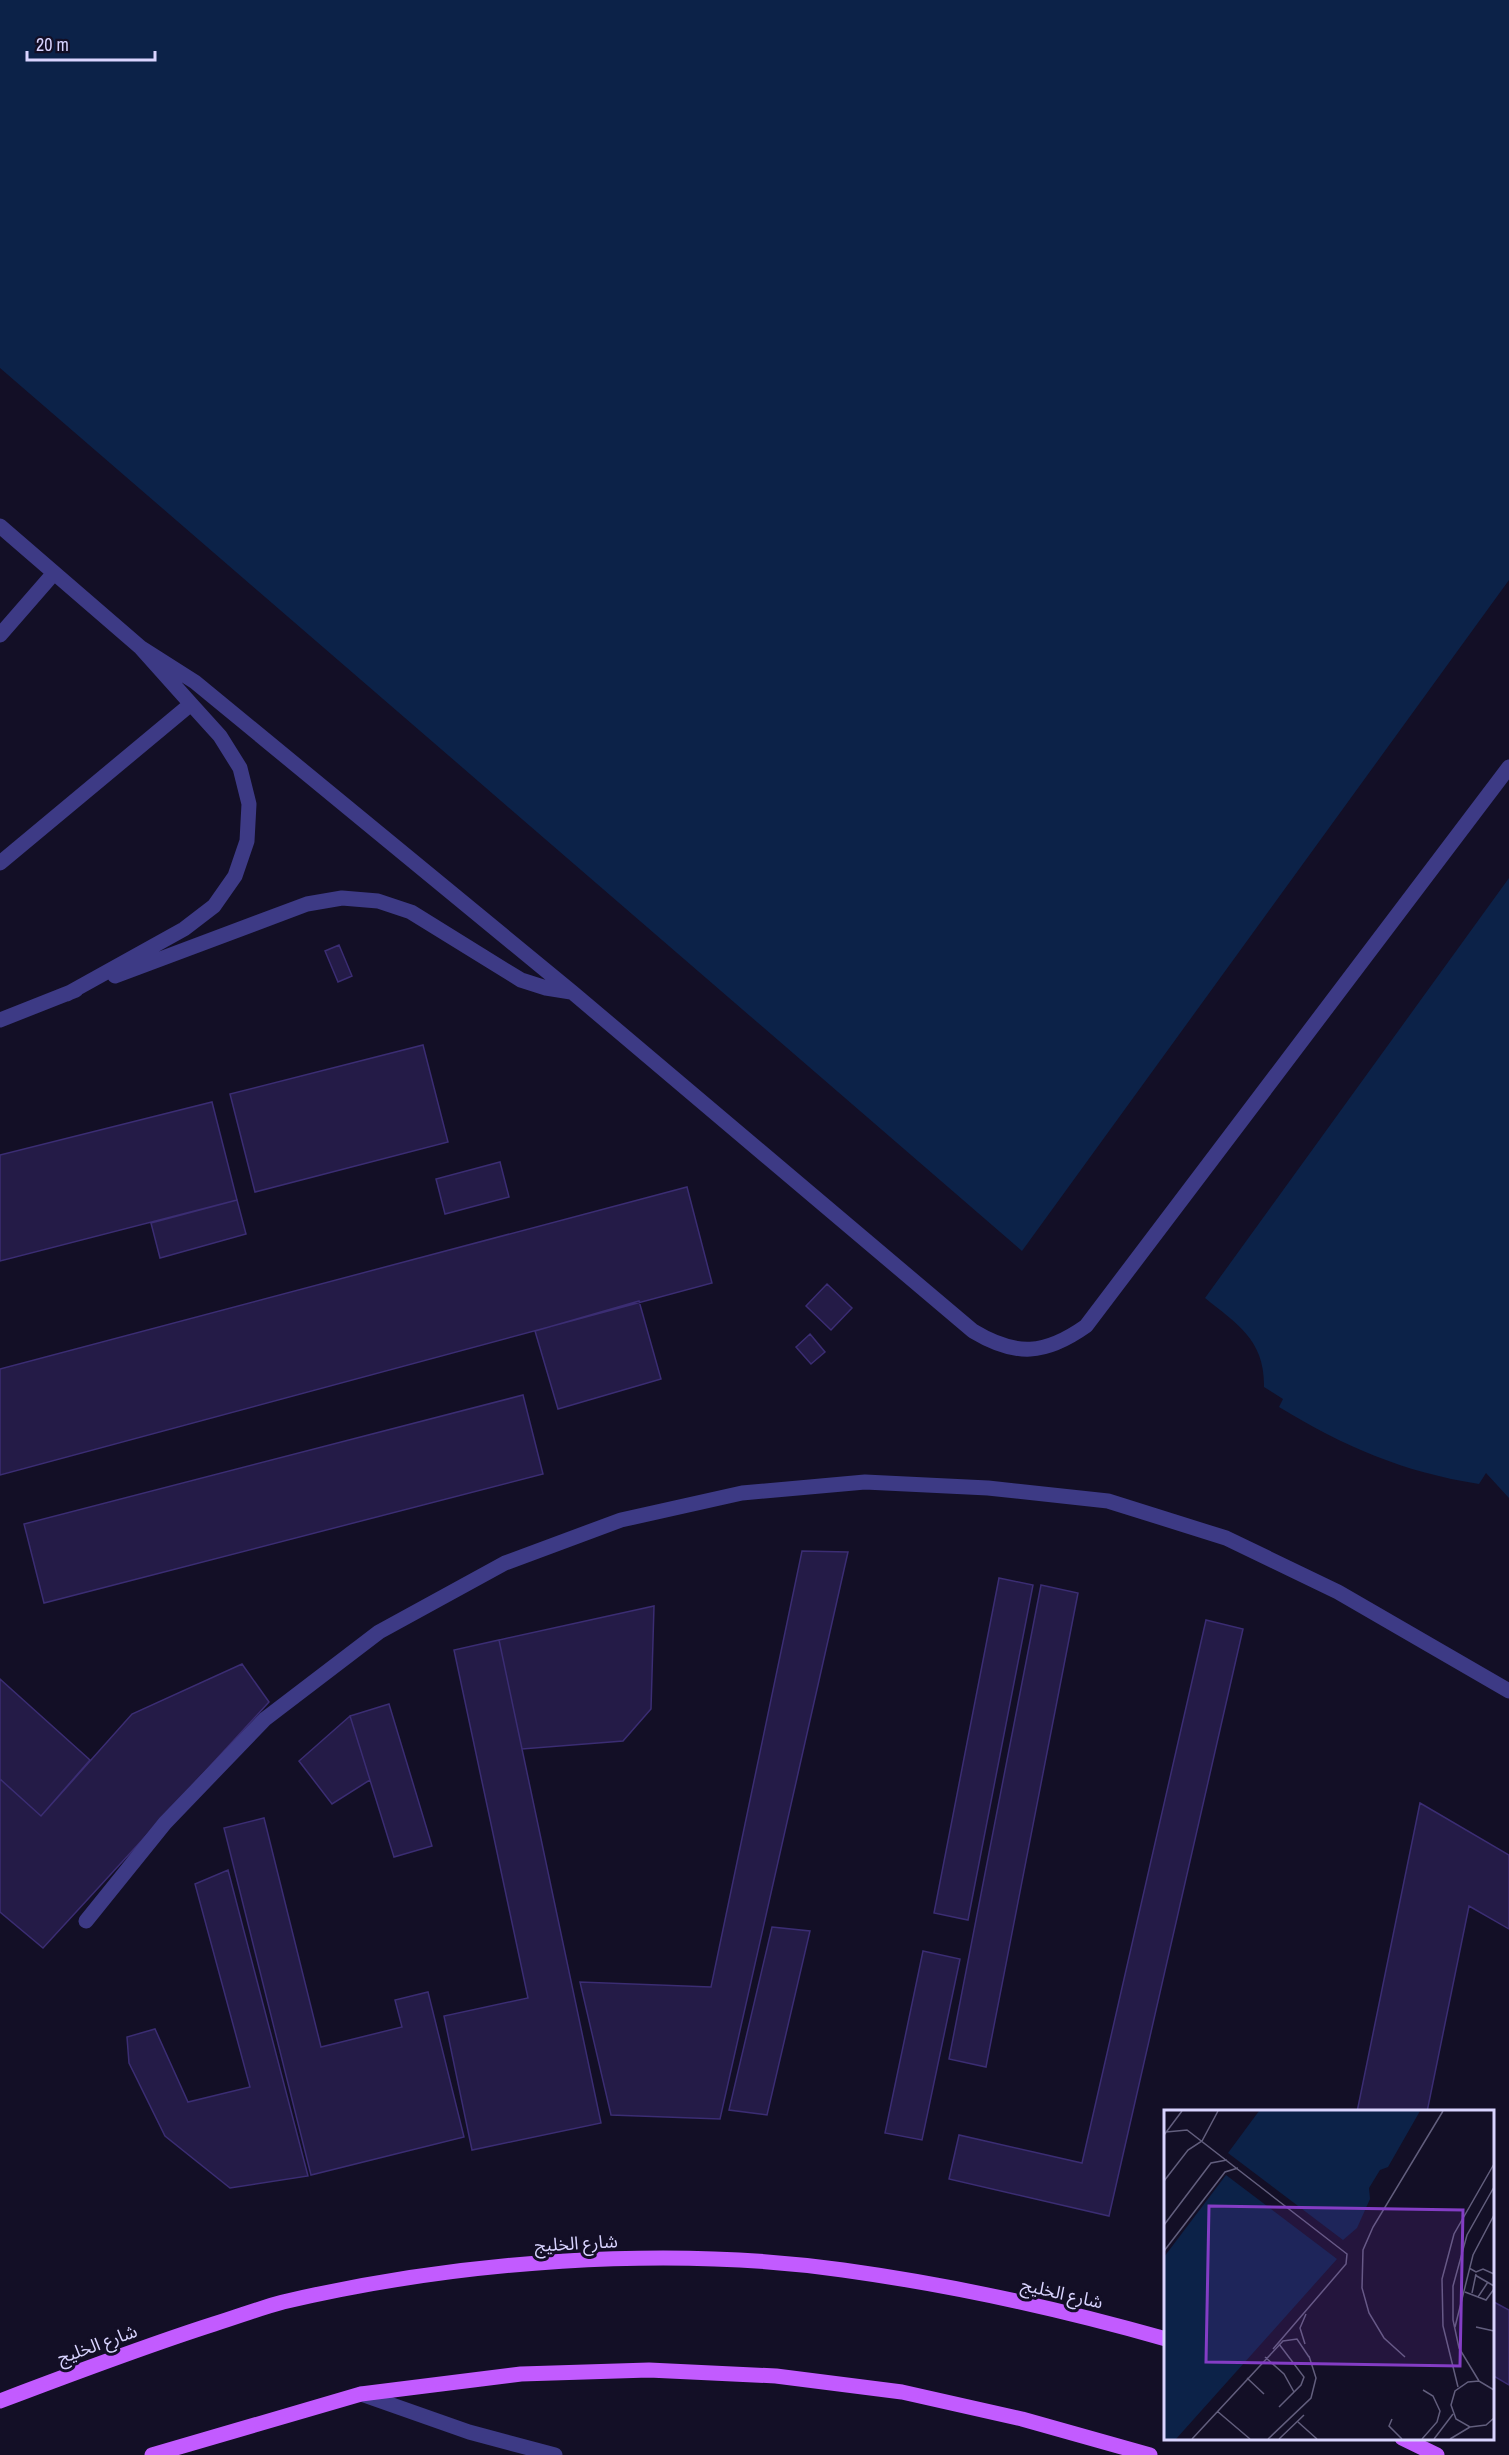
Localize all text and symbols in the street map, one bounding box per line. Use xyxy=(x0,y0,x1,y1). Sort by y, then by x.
scale bar xyxy=(27,24,154,62)
text: 20 m xyxy=(36,32,69,57)
inset map xyxy=(1164,2110,1494,2440)
street label: شارع الخليج xyxy=(534,2228,618,2260)
street label: شارع الخليج xyxy=(1018,2271,1105,2317)
street label: شارع الخليج xyxy=(54,2318,141,2372)

